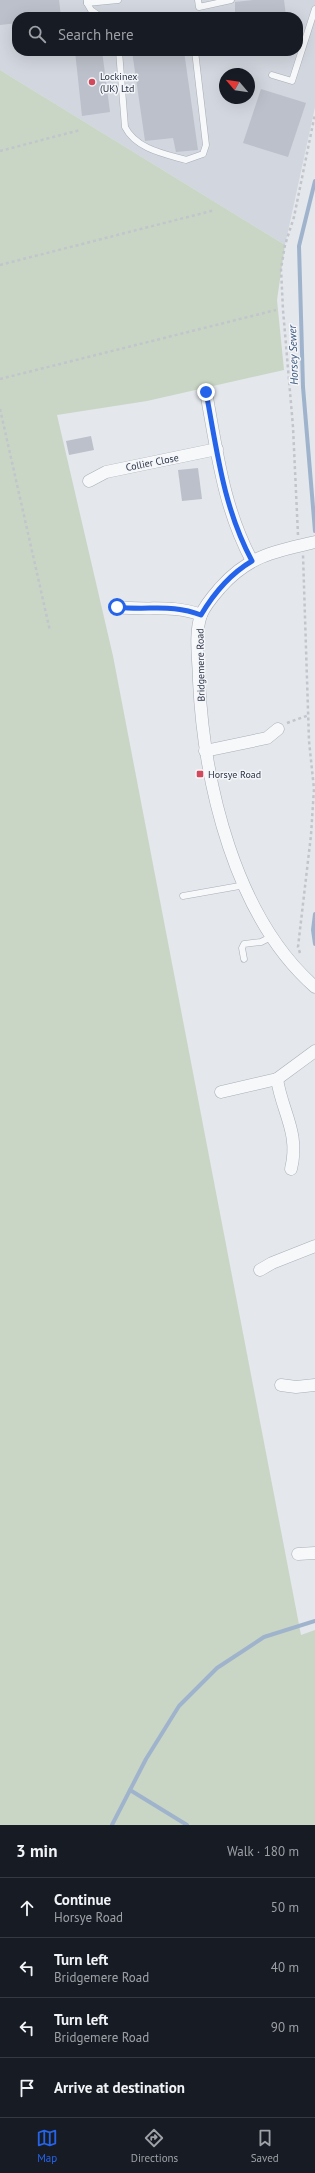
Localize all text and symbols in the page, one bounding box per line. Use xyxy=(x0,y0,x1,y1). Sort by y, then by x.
search box xyxy=(12,12,303,56)
icon: search xyxy=(26,23,48,45)
text: Search here xyxy=(58,25,134,44)
north arrow xyxy=(219,68,255,104)
place label: Lockinex (UK) Ltd xyxy=(100,70,137,95)
marker: Lockinex (UK) Ltd xyxy=(87,77,97,87)
water label: Horsey Sewer xyxy=(285,323,301,385)
route end xyxy=(197,383,215,401)
street label: Collier Close xyxy=(125,451,180,474)
route start xyxy=(108,598,126,616)
street label: Bridgemere Road xyxy=(193,628,208,702)
place label: Horsye Road xyxy=(208,768,261,781)
marker: Horsye Road xyxy=(195,769,205,779)
text: 3 min xyxy=(16,1840,57,1862)
text: Walk · 180 m xyxy=(227,1843,299,1860)
text: Continue xyxy=(54,1890,111,1909)
icon: ahead xyxy=(16,1897,38,1919)
text: 50 m xyxy=(271,1899,299,1916)
text: Horsye Road xyxy=(54,1909,123,1926)
text: Turn left xyxy=(54,1950,108,1969)
icon: left xyxy=(16,1957,38,1979)
text: 40 m xyxy=(271,1959,299,1976)
text: Bridgemere Road xyxy=(54,1969,149,1986)
text: Turn left xyxy=(54,2010,108,2029)
icon: left xyxy=(16,2017,38,2039)
text: 90 m xyxy=(271,2019,299,2036)
text: Bridgemere Road xyxy=(54,2029,149,2046)
icon: arrive xyxy=(16,2077,38,2099)
text: Arrive at destination xyxy=(54,2078,185,2097)
tab: Map xyxy=(36,2127,58,2165)
tab: Directions xyxy=(131,2127,178,2165)
tab: Saved xyxy=(251,2127,279,2165)

